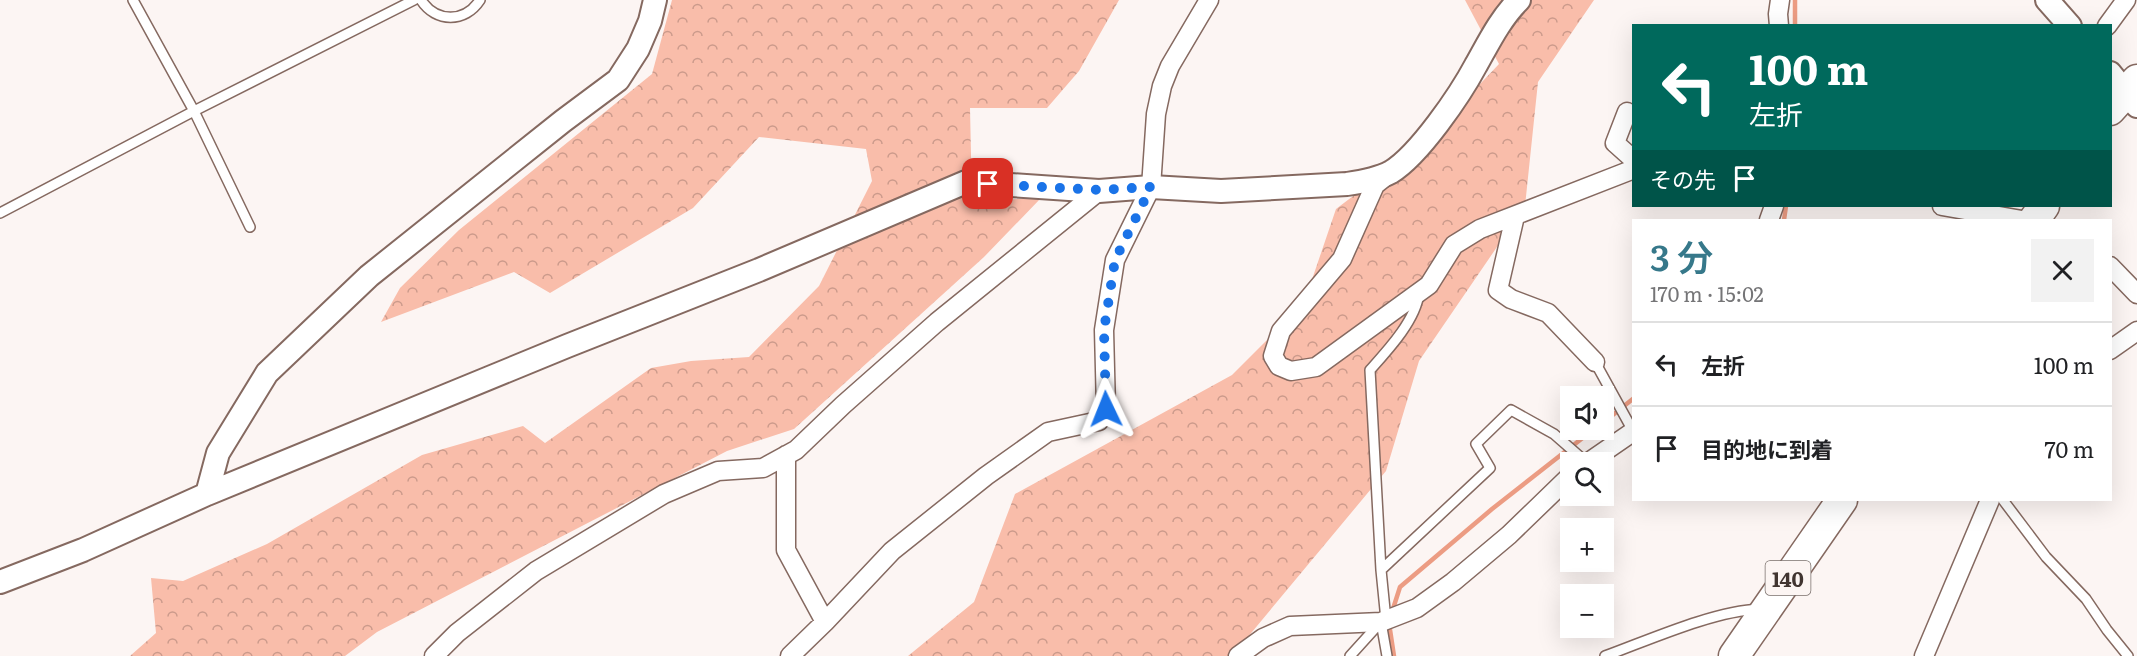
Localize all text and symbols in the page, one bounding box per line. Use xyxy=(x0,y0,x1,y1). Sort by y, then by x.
text: 100 m xyxy=(1749,36,1868,98)
icon: left xyxy=(1650,48,1728,126)
text: 左折 xyxy=(1749,93,1803,133)
pin xyxy=(962,158,1013,209)
text: その先 xyxy=(1650,162,1716,195)
icon: arrive xyxy=(1728,162,1761,195)
icon: arrive xyxy=(971,167,1004,200)
text: 3 分 xyxy=(1650,229,1713,282)
button: close xyxy=(2031,239,2094,302)
text: 170 m · 15:02 xyxy=(1650,278,1764,308)
icon: left xyxy=(1650,348,1683,381)
text: 左折 xyxy=(1701,348,1745,381)
text: 100 m xyxy=(2034,348,2094,381)
position arrow xyxy=(1074,377,1138,441)
map controls xyxy=(1560,386,1614,638)
button: sound xyxy=(1560,386,1614,440)
icon: arrive xyxy=(1650,432,1683,465)
text: 目的地に到着 xyxy=(1701,432,1833,465)
text: 70 m xyxy=(2044,432,2094,465)
button: search xyxy=(1560,452,1614,506)
button: + xyxy=(1560,518,1614,572)
road number: 140 xyxy=(1766,561,1810,595)
button: − xyxy=(1560,584,1614,638)

